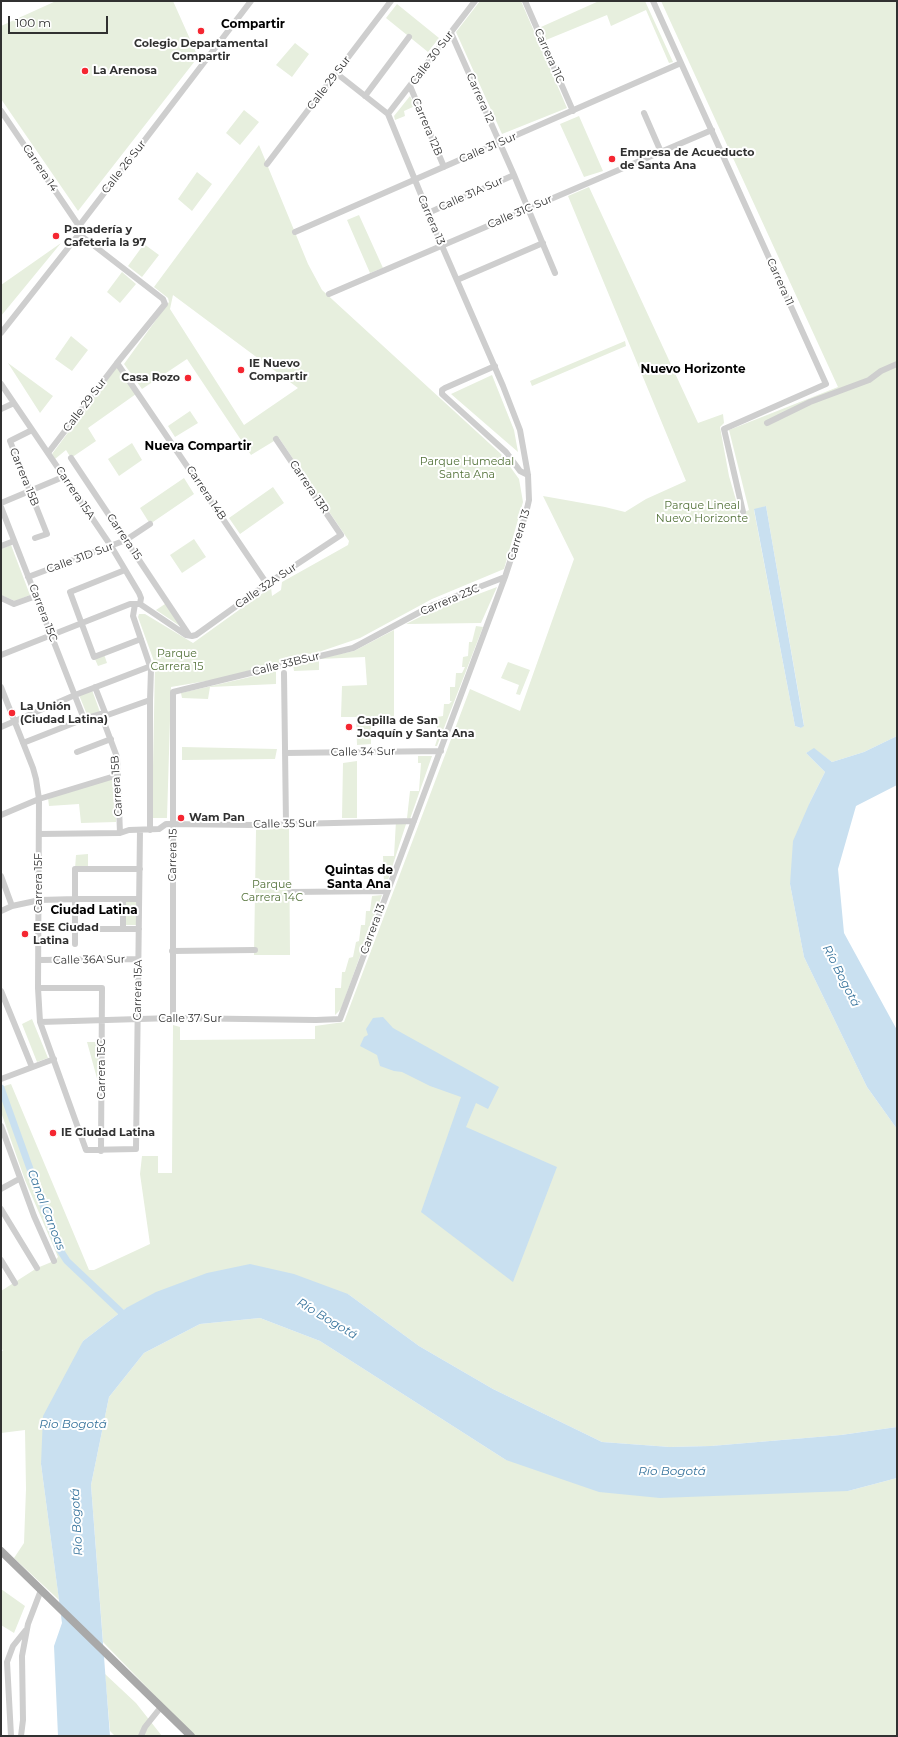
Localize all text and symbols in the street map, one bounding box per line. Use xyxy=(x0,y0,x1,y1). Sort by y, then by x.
scale bar xyxy=(10,8,110,34)
text: 100 m xyxy=(15,15,51,30)
district label: Compartir xyxy=(221,17,285,31)
marker: Colegio Departamental Compartir xyxy=(196,26,206,36)
street label: Carrera 11C xyxy=(531,27,567,85)
street label: Calle 30 Sur xyxy=(407,28,457,88)
place label: Colegio Departamental Compartir xyxy=(134,37,268,63)
street label: Calle 29 Sur xyxy=(304,53,354,113)
place label: La Arenosa xyxy=(93,64,157,78)
marker: La Arenosa xyxy=(80,66,90,76)
street label: Carrera 12 xyxy=(463,71,497,125)
street label: Carrera 12B xyxy=(409,96,445,158)
street label: Calle 31 Sur xyxy=(457,130,519,166)
street label: Calle 26 Sur xyxy=(99,138,149,196)
street label: Carrera 14 xyxy=(19,142,61,194)
place label: Empresa de Acueducto de Santa Ana xyxy=(620,146,754,172)
marker: Empresa de Acueducto de Santa Ana xyxy=(607,154,617,164)
street label: Calle 31A Sur xyxy=(437,174,505,214)
street label: Calle 31C Sur xyxy=(486,192,554,232)
street label: Carrera 13 xyxy=(415,193,447,247)
place label: Panadería y Cafeteria la 97 xyxy=(64,223,146,249)
marker: Panadería y Cafeteria la 97 xyxy=(51,231,61,241)
street label: Carrera 11 xyxy=(764,256,796,308)
place label: IE Nuevo Compartir xyxy=(249,357,308,383)
district label: Nuevo Horizonte xyxy=(640,362,746,376)
marker: IE Nuevo Compartir xyxy=(236,365,246,375)
place label: Casa Rozo xyxy=(121,371,180,385)
marker: Casa Rozo xyxy=(183,373,193,383)
street label: Calle 29 Sur xyxy=(60,375,110,435)
district label: Nueva Compartir xyxy=(145,439,251,453)
street label: Carrera 15B xyxy=(6,446,42,508)
park label: Parque Humedal Santa Ana xyxy=(420,455,514,481)
street label: Carrera 13R xyxy=(286,458,332,516)
street label: Carrera 14B xyxy=(183,463,229,523)
street label: Carrera 15A xyxy=(53,464,97,522)
park label: Parque Lineal Nuevo Horizonte xyxy=(656,499,748,525)
street label: Carrera 13 xyxy=(505,508,533,562)
street label: Carrera 15 xyxy=(104,511,144,563)
street label: Calle 31D Sur xyxy=(45,540,115,576)
street label: Calle 32A Sur xyxy=(233,561,299,611)
street label: Carrera 15C xyxy=(26,582,60,644)
street label: Carrera 23C xyxy=(418,582,482,618)
park label: Parque Carrera 15 xyxy=(151,647,203,673)
street label: Calle 33BSur xyxy=(251,649,321,679)
place label: La Unión (Ciudad Latina) xyxy=(20,700,108,726)
marker: La Unión (Ciudad Latina) xyxy=(7,708,17,718)
place label: Capilla de San Joaquín y Santa Ana xyxy=(357,714,474,740)
marker: Capilla de San Joaquín y Santa Ana xyxy=(344,722,354,732)
street label: Calle 34 Sur xyxy=(331,745,395,759)
street label: Carrera 15B xyxy=(108,755,126,817)
place label: Wam Pan xyxy=(189,811,245,825)
marker: Wam Pan xyxy=(176,813,186,823)
street label: Calle 35 Sur xyxy=(253,817,317,831)
street label: Carrera 15 xyxy=(166,828,180,882)
street label: Carrera 15F xyxy=(32,853,46,913)
district label: Quintas de Santa Ana xyxy=(325,863,393,891)
park label: Parque Carrera 14C xyxy=(241,878,303,904)
street label: Carrera 13 xyxy=(358,902,388,956)
district label: Ciudad Latina xyxy=(50,903,138,917)
place label: ESE Ciudad Latina xyxy=(33,921,99,947)
marker: ESE Ciudad Latina xyxy=(20,929,30,939)
water label: Río Bogotá xyxy=(819,943,863,1009)
street label: Calle 36A Sur xyxy=(53,953,125,967)
street label: Carrera 15A xyxy=(131,959,145,1021)
street label: Calle 37 Sur xyxy=(158,1012,222,1026)
street label: Carrera 15C xyxy=(95,1039,109,1099)
place label: IE Ciudad Latina xyxy=(61,1126,155,1140)
marker: IE Ciudad Latina xyxy=(48,1128,58,1138)
water label: Canal Canoas xyxy=(24,1168,68,1252)
water label: Río Bogotá xyxy=(294,1295,360,1343)
water label: Rio Bogotá xyxy=(39,1417,107,1431)
water label: Río Bogotá xyxy=(638,1464,706,1478)
water label: Río Bogotá xyxy=(68,1488,86,1556)

